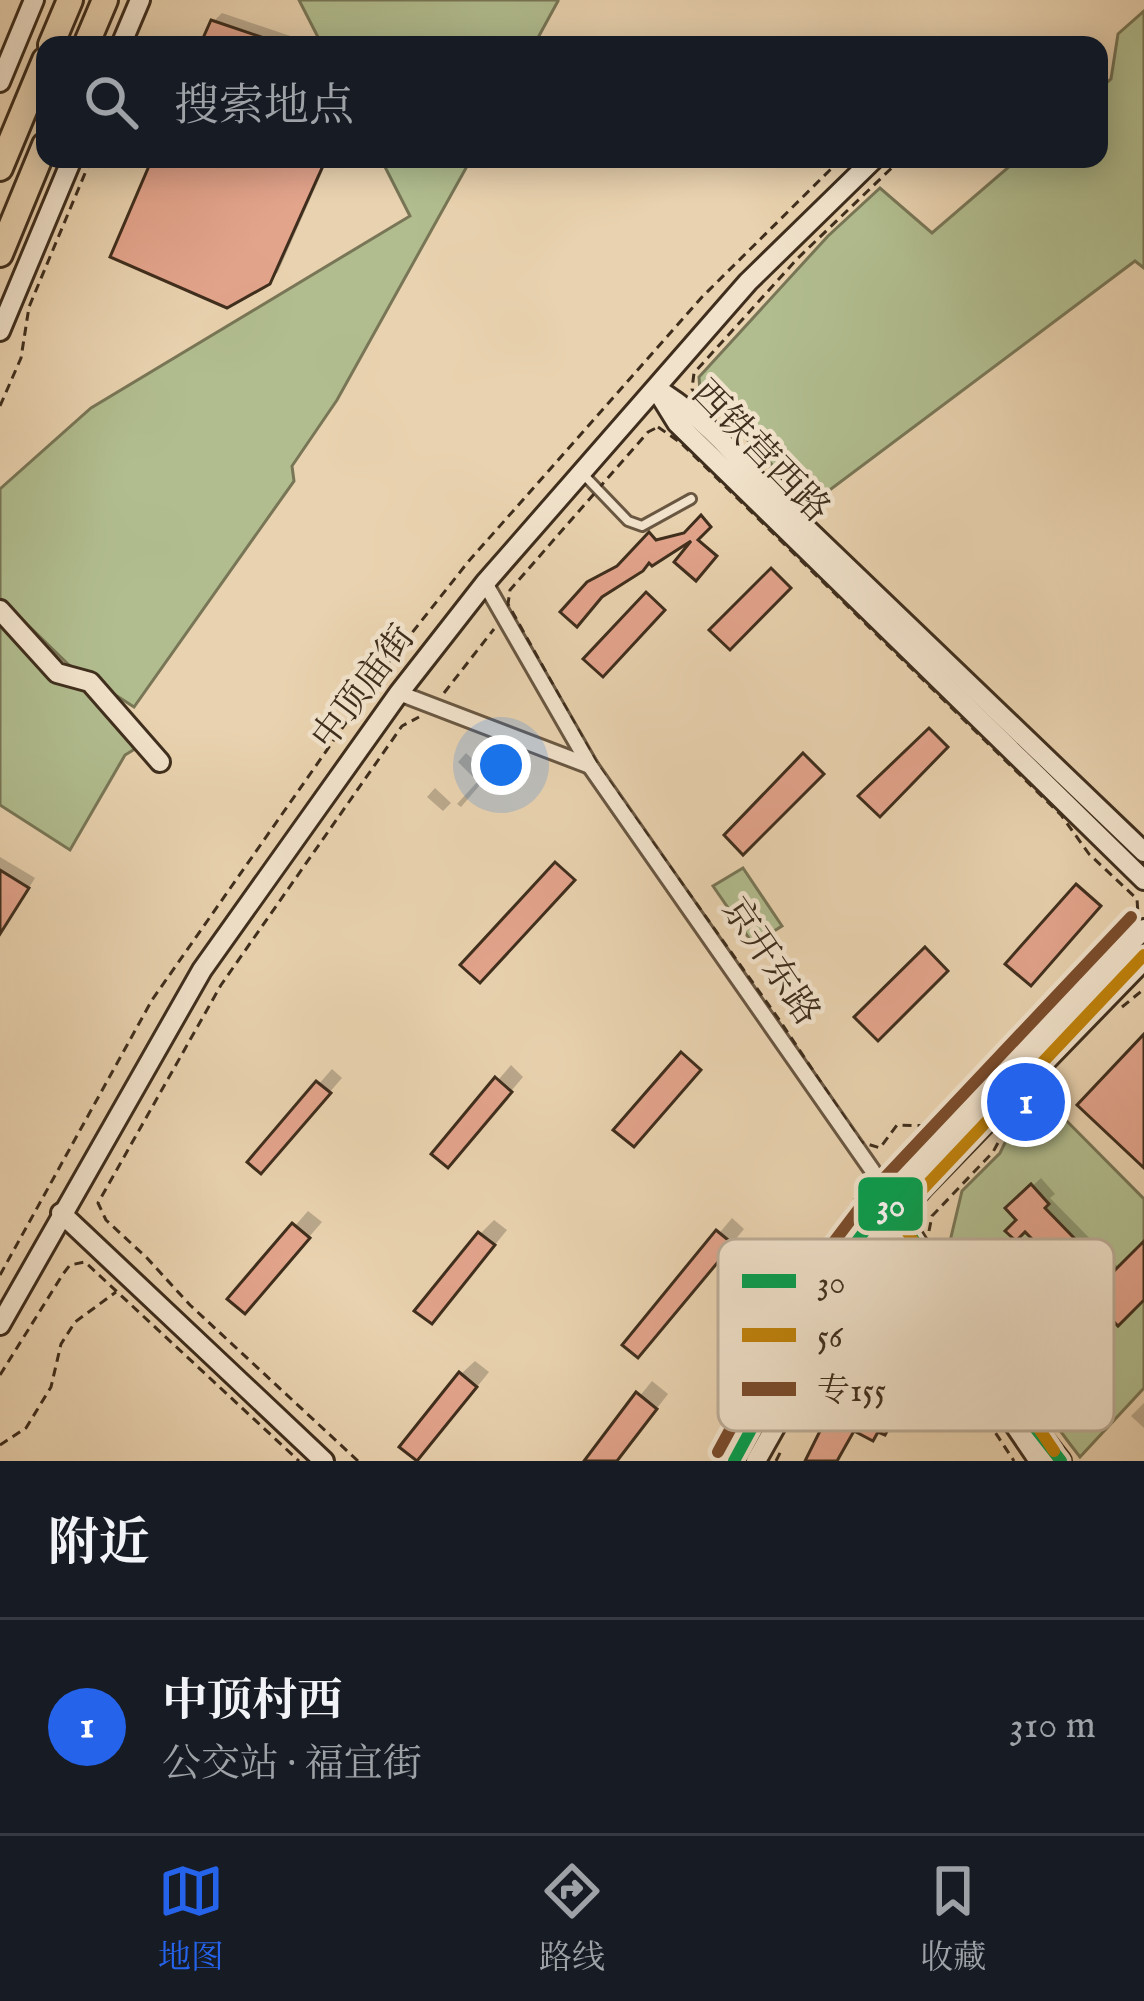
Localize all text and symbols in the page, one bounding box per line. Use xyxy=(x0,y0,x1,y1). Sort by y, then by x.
search box xyxy=(36,36,1108,168)
icon: search xyxy=(78,69,144,135)
text: 搜索地点 xyxy=(174,79,354,136)
street label: 西铁营西路 xyxy=(681,371,839,533)
street label: 中顶庙街 xyxy=(302,617,426,759)
your location xyxy=(471,735,531,795)
street label: 京开东路 xyxy=(711,889,829,1035)
pin: 1 xyxy=(987,1057,1065,1147)
line badge: 30 xyxy=(856,1175,925,1233)
text: 30 xyxy=(877,1186,905,1228)
legend xyxy=(718,1239,1114,1431)
text: 30 xyxy=(817,1263,846,1305)
text: 56 xyxy=(817,1317,844,1359)
text: 专155 xyxy=(817,1371,886,1413)
text: 附近 xyxy=(48,1513,150,1578)
text: 中顶村西 xyxy=(162,1674,342,1731)
text: 1 xyxy=(80,1702,94,1751)
text: 310 m xyxy=(1009,1702,1096,1751)
text: 公交站 · 福宜街 xyxy=(162,1741,422,1790)
tab: 地图 xyxy=(158,1858,224,1980)
tab: 路线 xyxy=(539,1858,605,1980)
tab: 收藏 xyxy=(920,1858,986,1980)

